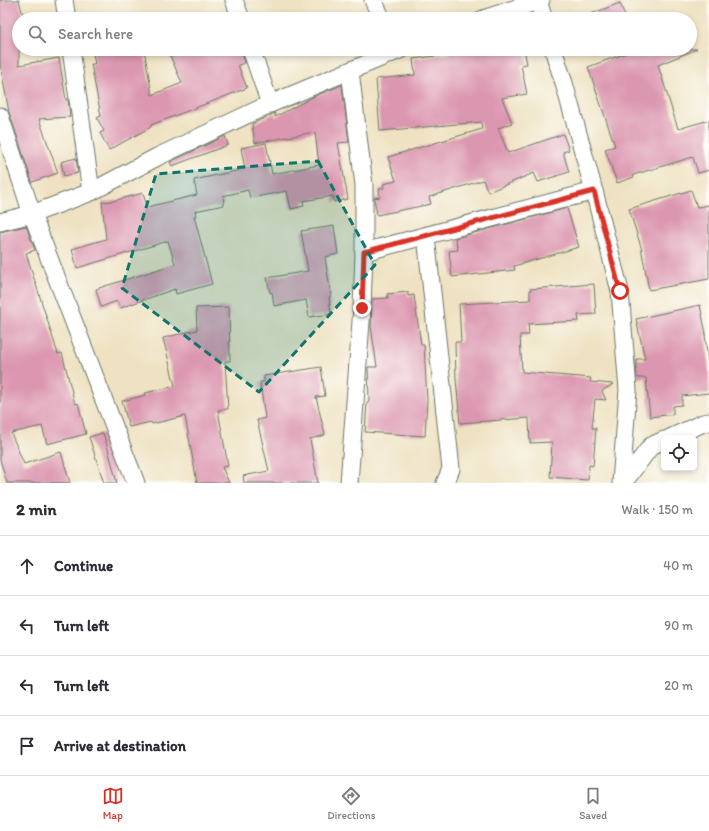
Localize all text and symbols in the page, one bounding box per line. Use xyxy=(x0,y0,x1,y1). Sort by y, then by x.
search box xyxy=(12,12,697,56)
icon: search xyxy=(26,23,48,45)
text: Search here xyxy=(58,25,133,43)
route start xyxy=(611,282,629,300)
route end xyxy=(353,299,371,317)
map controls xyxy=(661,435,697,471)
button: locate xyxy=(661,435,697,471)
text: 2 min xyxy=(16,499,56,519)
text: Walk · 150 m xyxy=(622,502,693,517)
icon: ahead xyxy=(16,555,38,577)
text: Continue xyxy=(54,557,113,575)
text: 40 m xyxy=(663,558,693,573)
icon: left xyxy=(16,615,38,637)
text: Turn left xyxy=(54,617,109,635)
text: 90 m xyxy=(664,618,693,633)
icon: left xyxy=(16,675,38,697)
text: Turn left xyxy=(54,677,109,695)
text: 20 m xyxy=(664,678,693,693)
icon: arrive xyxy=(16,735,38,757)
text: Arrive at destination xyxy=(54,737,186,755)
tab: Map xyxy=(102,785,124,822)
tab: Directions xyxy=(327,785,376,822)
tab: Saved xyxy=(579,785,607,822)

